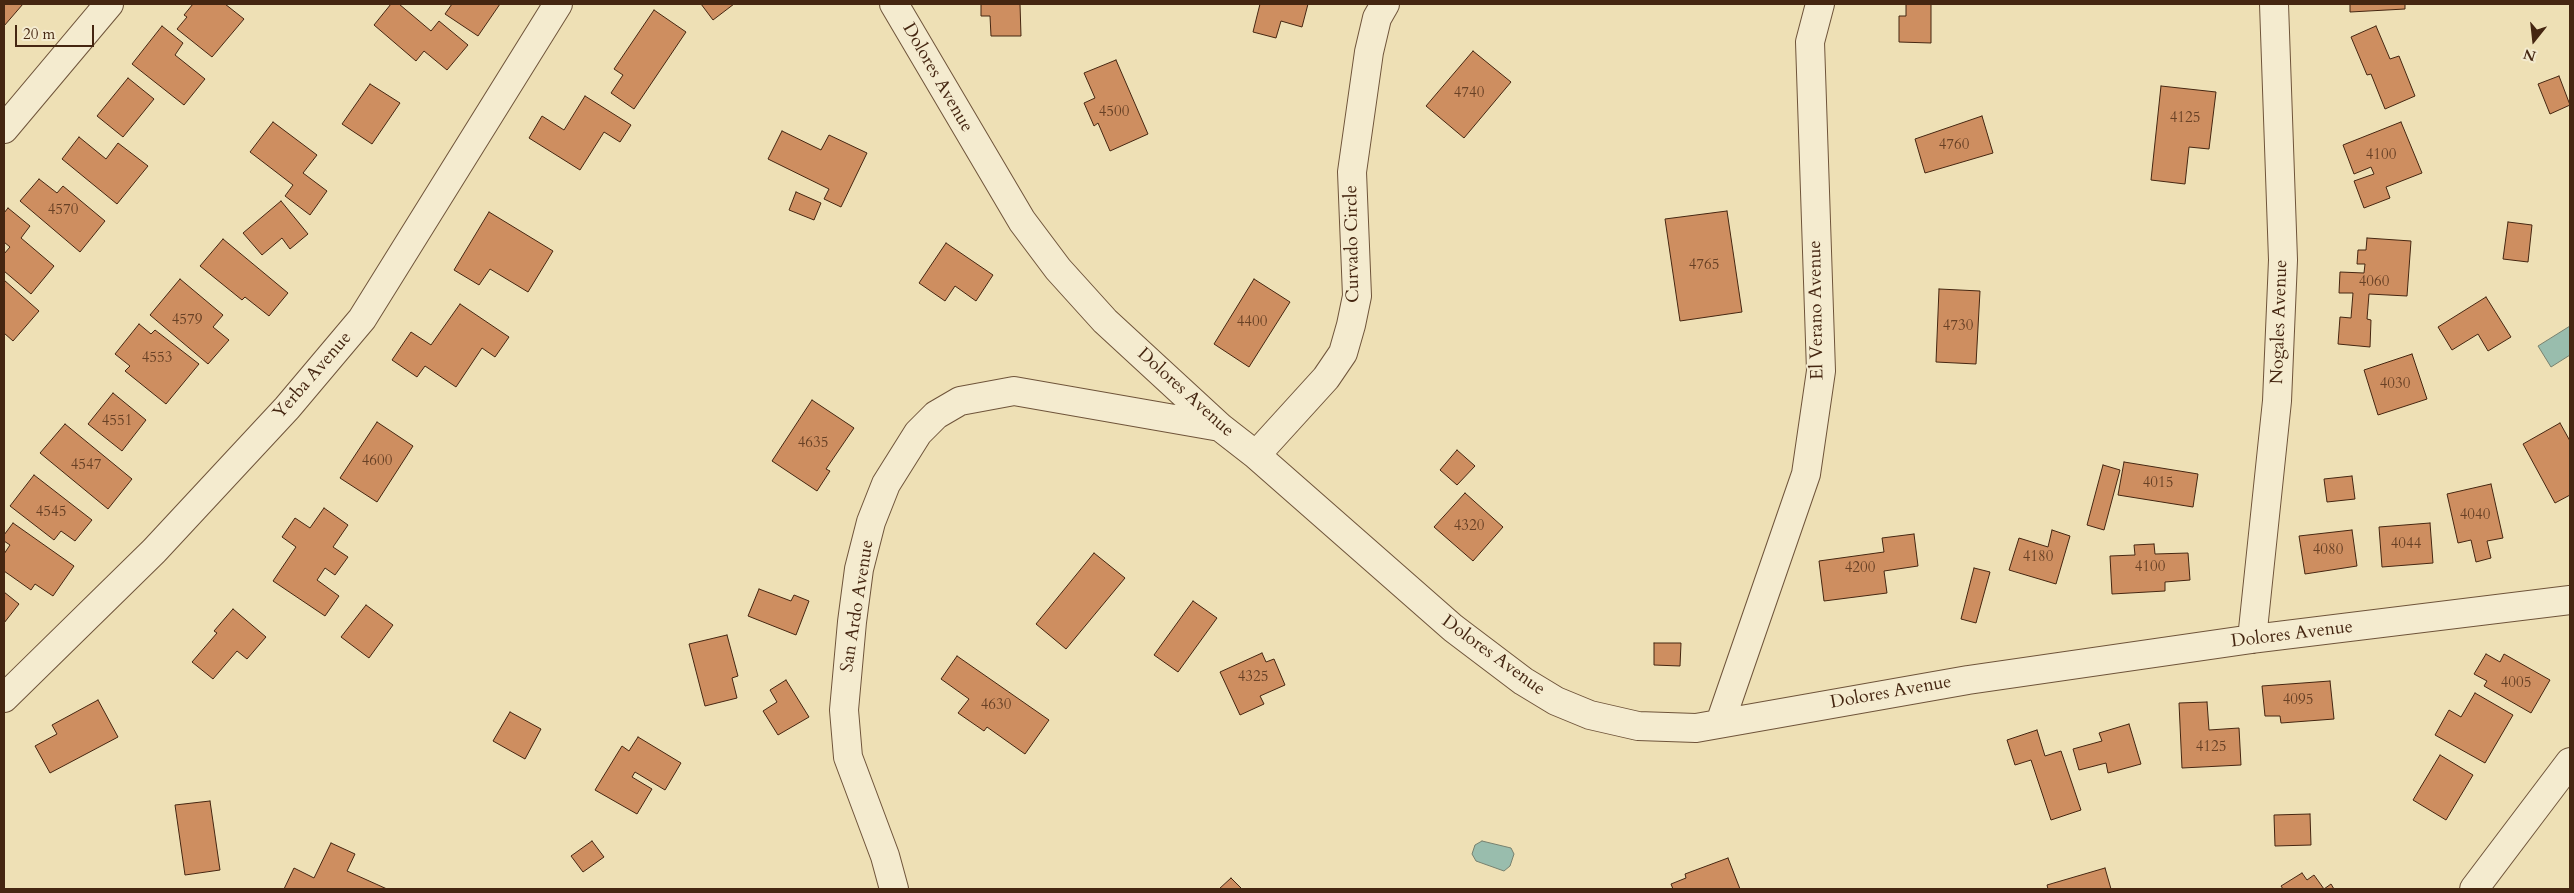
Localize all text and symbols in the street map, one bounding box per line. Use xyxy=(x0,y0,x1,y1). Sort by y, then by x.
scale bar xyxy=(18,15,96,47)
north arrow xyxy=(2509,15,2559,65)
street label: Dolores Avenue xyxy=(897,20,977,136)
text: 20 m xyxy=(23,24,55,44)
text: N xyxy=(2521,44,2538,66)
house number: 4740 xyxy=(1454,85,1484,103)
house number: 4500 xyxy=(1099,104,1129,122)
house number: 4125 xyxy=(2170,110,2200,128)
house number: 4760 xyxy=(1939,137,1969,155)
house number: 4100 xyxy=(2366,147,2396,165)
street label: Curvado Circle xyxy=(1341,185,1365,303)
house number: 4570 xyxy=(48,202,78,220)
street label: El Verano Avenue xyxy=(1805,240,1829,380)
house number: 4765 xyxy=(1689,257,1719,275)
street label: Nogales Avenue xyxy=(2267,259,2293,385)
house number: 4060 xyxy=(2359,274,2389,292)
house number: 4579 xyxy=(172,312,202,330)
house number: 4400 xyxy=(1237,314,1267,332)
house number: 4730 xyxy=(1943,318,1973,336)
street label: Yerba Avenue xyxy=(269,328,357,424)
street label: Dolores Avenue xyxy=(1132,344,1238,442)
house number: 4553 xyxy=(142,350,172,368)
house number: 4030 xyxy=(2380,376,2410,394)
house number: 4551 xyxy=(102,413,132,431)
house number: 4635 xyxy=(798,435,828,453)
house number: 4600 xyxy=(362,453,392,471)
house number: 4547 xyxy=(71,457,101,475)
house number: 4015 xyxy=(2143,475,2173,493)
house number: 4545 xyxy=(36,504,66,522)
house number: 4040 xyxy=(2460,507,2490,525)
house number: 4320 xyxy=(1454,518,1484,536)
house number: 4044 xyxy=(2391,536,2421,554)
street label: San Ardo Avenue xyxy=(837,538,879,674)
house number: 4080 xyxy=(2313,542,2343,560)
house number: 4180 xyxy=(2023,549,2053,567)
house number: 4100 xyxy=(2135,559,2165,577)
house number: 4200 xyxy=(1845,560,1875,578)
street label: Dolores Avenue xyxy=(1437,611,1549,701)
street label: Dolores Avenue xyxy=(2230,617,2354,653)
house number: 4325 xyxy=(1238,669,1268,687)
street label: Dolores Avenue xyxy=(1829,672,1953,714)
house number: 4005 xyxy=(2501,675,2531,693)
house number: 4095 xyxy=(2283,692,2313,710)
house number: 4630 xyxy=(981,697,1011,715)
house number: 4125 xyxy=(2196,739,2226,757)

